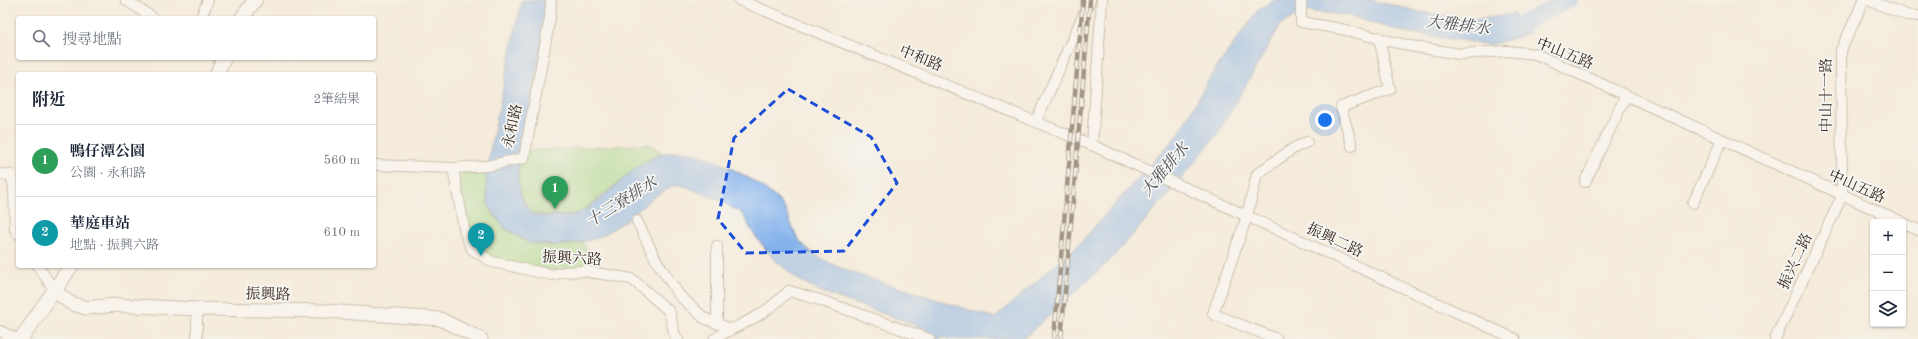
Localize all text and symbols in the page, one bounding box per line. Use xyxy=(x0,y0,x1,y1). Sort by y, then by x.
water label: 大雅排水 xyxy=(1425,12,1493,38)
search box xyxy=(16,16,376,60)
icon: search xyxy=(30,27,52,49)
text: 搜尋地點 xyxy=(62,33,122,48)
street label: 中山五路 xyxy=(1534,34,1596,73)
street label: 中和路 xyxy=(897,42,945,75)
street label: 中山十一路 xyxy=(1818,57,1835,133)
text: 附近 xyxy=(32,92,66,109)
text: 2筆結果 xyxy=(313,93,360,106)
street label: 永和路 xyxy=(499,102,525,150)
your location xyxy=(1315,110,1335,130)
water label: 大雅排水 xyxy=(1137,138,1194,200)
text: 鴨仔潭公園 xyxy=(70,145,145,160)
text: 1 xyxy=(41,154,49,167)
text: 560 m xyxy=(323,154,360,167)
street label: 中山五路 xyxy=(1826,166,1888,206)
text: 公園 · 永和路 xyxy=(70,167,146,180)
water label: 十三寮排水 xyxy=(583,172,662,231)
pin: 1 xyxy=(542,176,568,209)
text: 華庭車站 xyxy=(70,217,130,232)
map controls xyxy=(1870,219,1906,327)
button: + xyxy=(1870,219,1906,255)
street label: 振興二路 xyxy=(1304,220,1366,261)
pin: 2 xyxy=(468,223,494,256)
text: 2 xyxy=(41,226,49,239)
text: 610 m xyxy=(323,226,360,239)
street label: 振兴二路 xyxy=(1775,230,1816,292)
text: 地點 · 振興六路 xyxy=(70,239,159,252)
street label: 振興六路 xyxy=(542,248,602,269)
button: − xyxy=(1870,255,1906,291)
street label: 振興路 xyxy=(245,286,291,303)
button: layers xyxy=(1870,291,1906,327)

